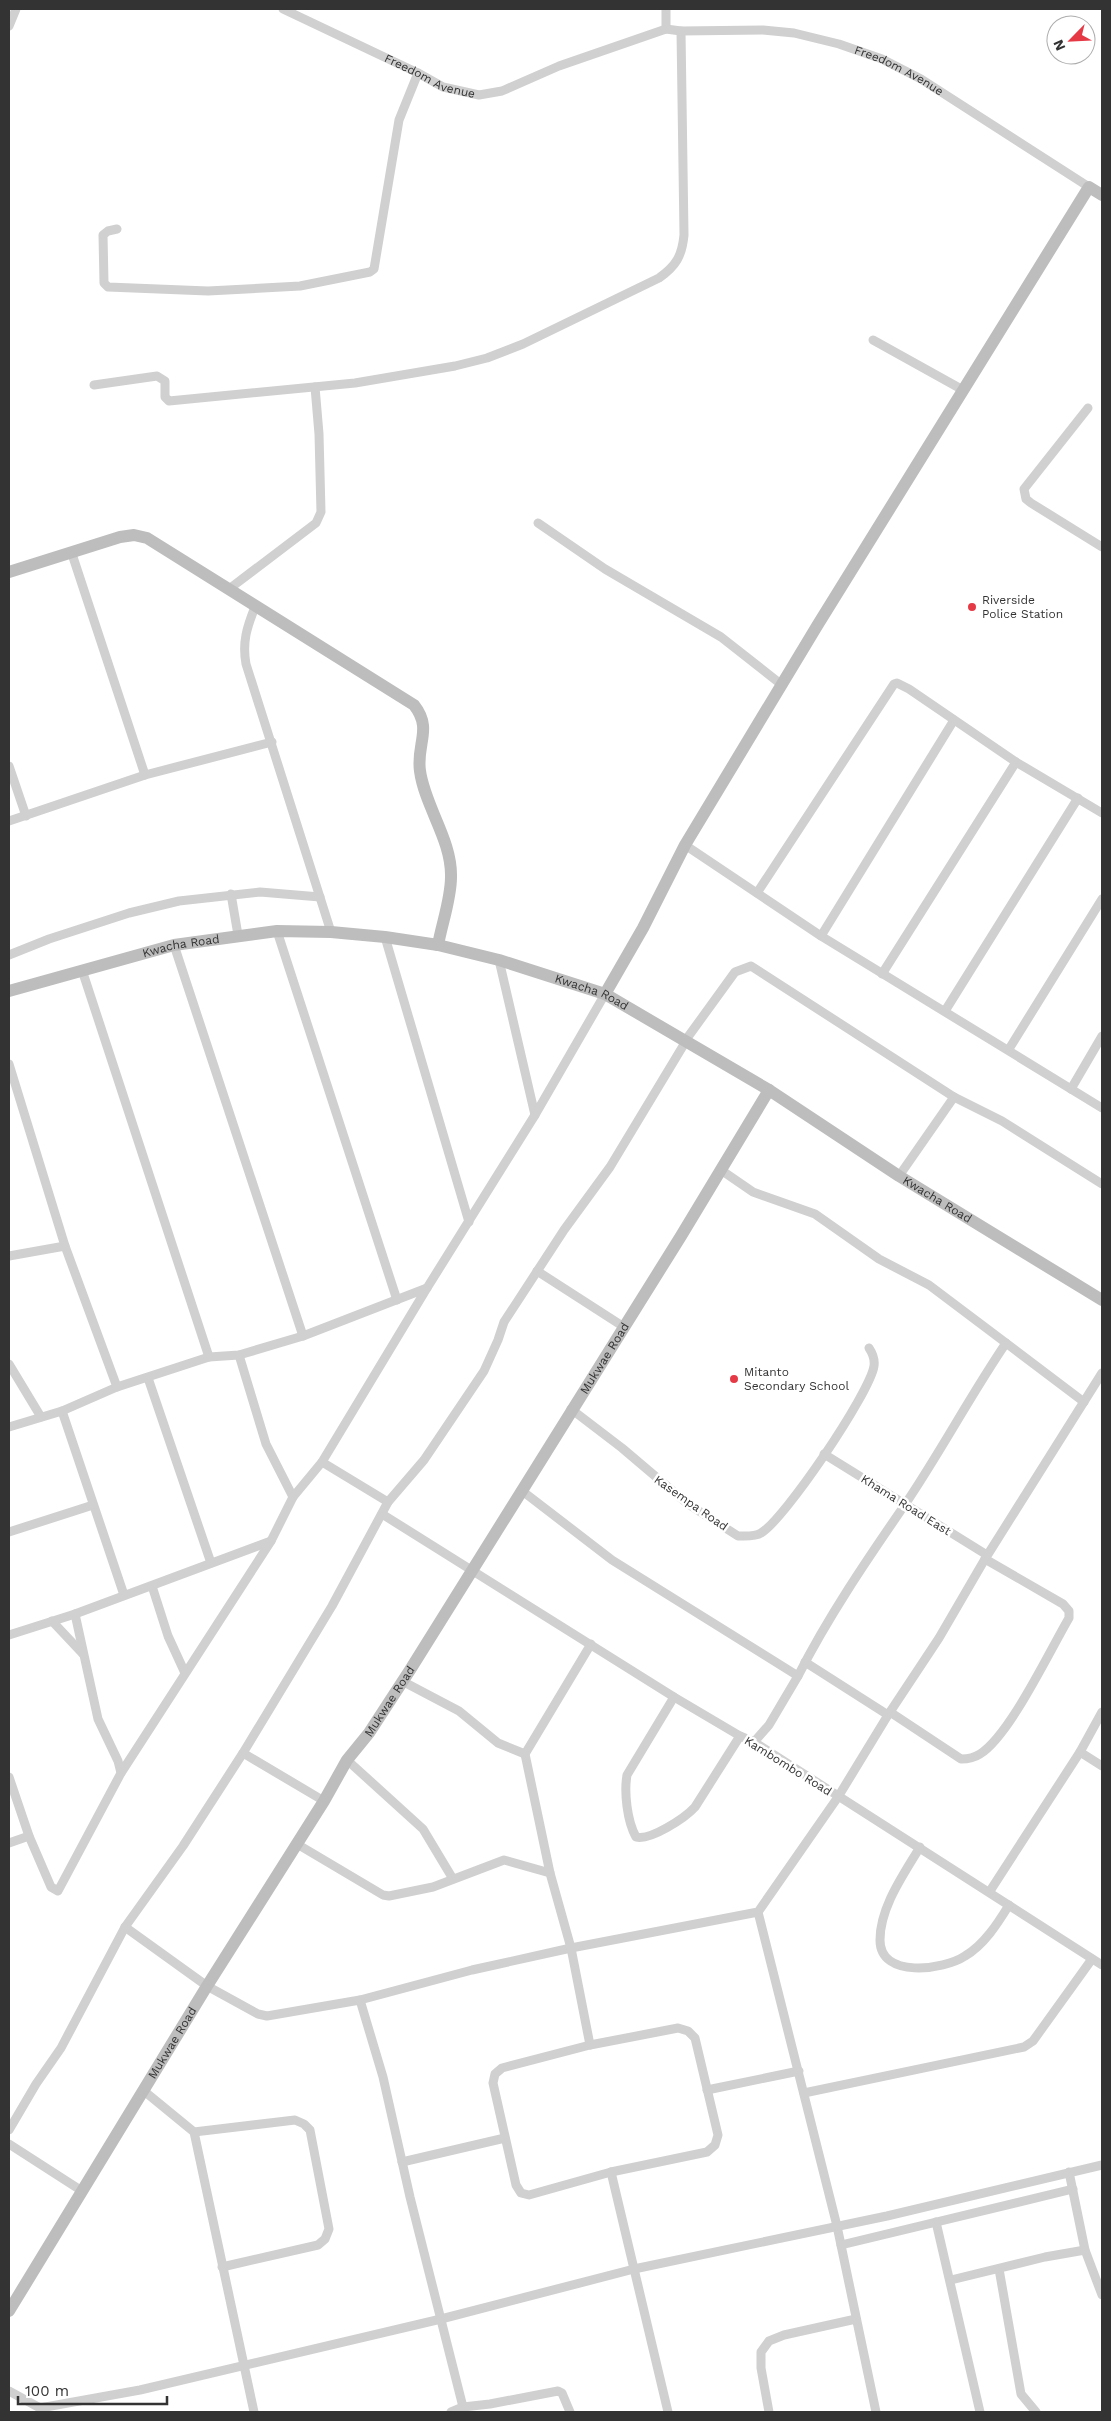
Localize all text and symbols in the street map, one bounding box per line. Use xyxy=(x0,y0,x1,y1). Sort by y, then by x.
north arrow xyxy=(1046,15,1096,65)
text: N xyxy=(1050,37,1069,53)
street label: Freedom Avenue xyxy=(853,43,946,99)
street label: Freedom Avenue xyxy=(382,51,477,101)
place label: Riverside Police Station xyxy=(982,593,1063,621)
marker: Riverside Police Station xyxy=(966,601,978,613)
street label: Kwacha Road xyxy=(141,932,220,960)
street label: Kwacha Road xyxy=(553,971,631,1013)
street label: Kwacha Road xyxy=(900,1173,974,1226)
street label: Mukwae Road xyxy=(577,1320,632,1396)
place label: Mitanto Secondary School xyxy=(744,1365,849,1393)
marker: Mitanto Secondary School xyxy=(728,1373,740,1385)
street label: Kasempa Road xyxy=(652,1472,730,1534)
street label: Khama Road East xyxy=(858,1472,954,1538)
street label: Mukwae Road xyxy=(361,1663,418,1739)
street label: Kambombo Road xyxy=(742,1734,834,1798)
street label: Mukwae Road xyxy=(145,2004,200,2081)
scale bar xyxy=(18,2374,166,2406)
text: 100 m xyxy=(25,2382,69,2400)

